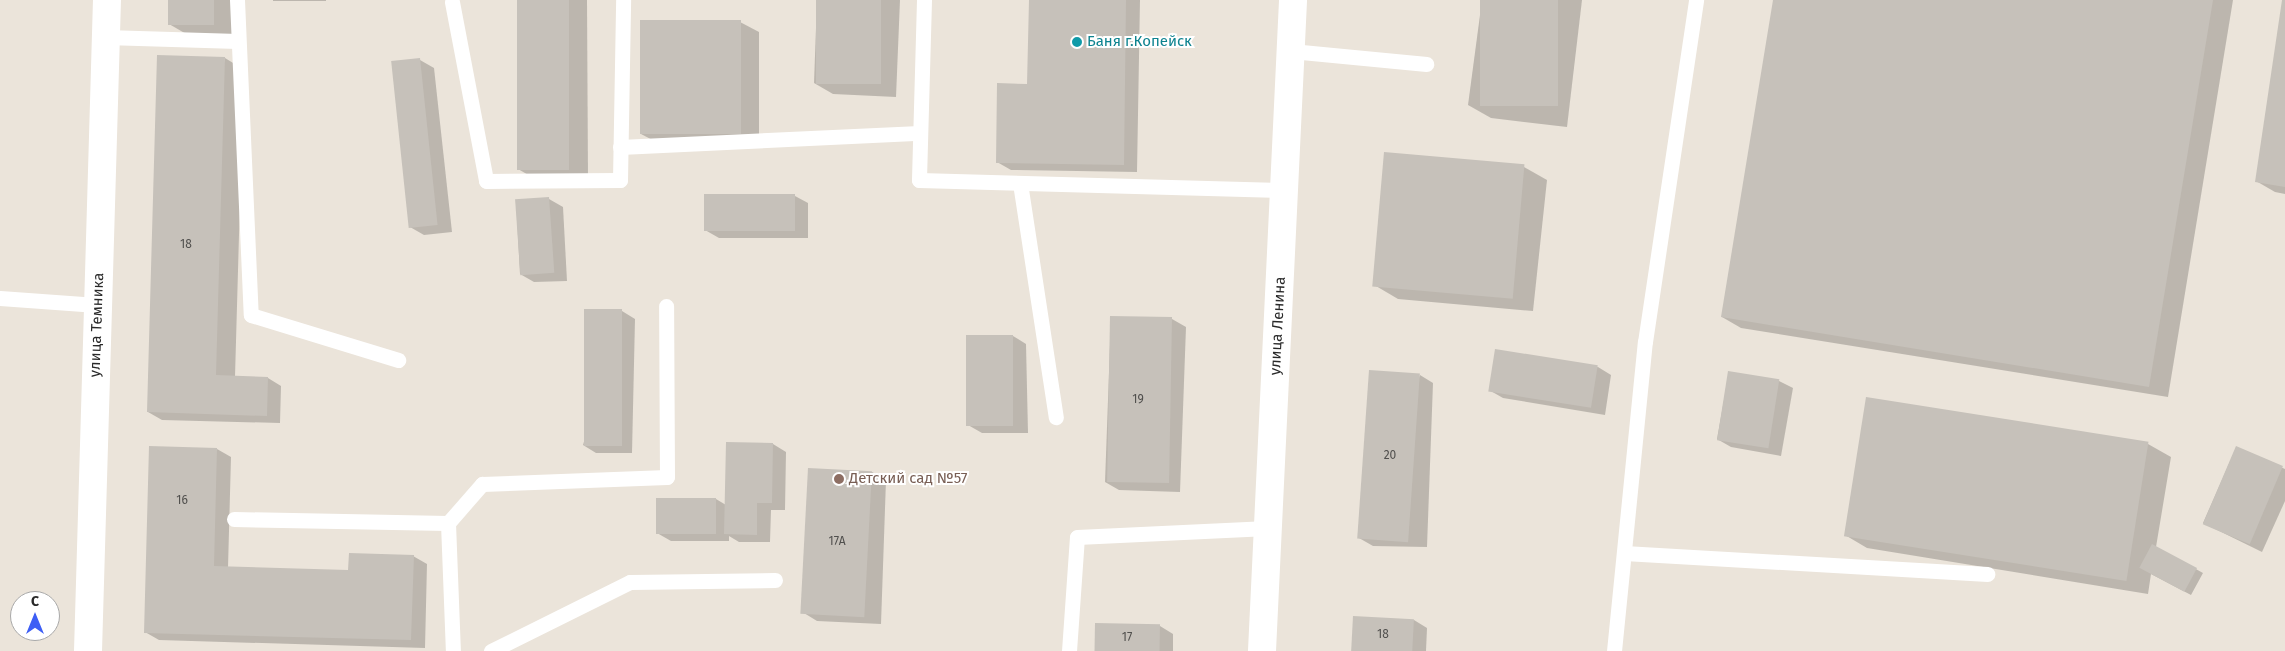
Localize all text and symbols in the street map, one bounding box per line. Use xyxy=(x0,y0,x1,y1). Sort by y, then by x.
place label: Баня г.Копейск xyxy=(1087,33,1192,51)
marker: Баня г.Копейск xyxy=(1071,36,1083,48)
house number: 18 xyxy=(180,238,192,252)
street label: улица Темника xyxy=(86,272,108,378)
street label: улица Ленина xyxy=(1266,276,1290,376)
house number: 19 xyxy=(1132,393,1144,407)
house number: 20 xyxy=(1384,449,1396,463)
place label: Детский сад №57 xyxy=(849,470,967,488)
marker: Детский сад №57 xyxy=(833,473,845,485)
house number: 16 xyxy=(176,494,188,508)
house number: 17А xyxy=(828,535,846,549)
north arrow xyxy=(10,591,60,641)
text: С xyxy=(31,593,39,610)
house number: 18 xyxy=(1377,628,1389,642)
house number: 17 xyxy=(1122,631,1132,645)

